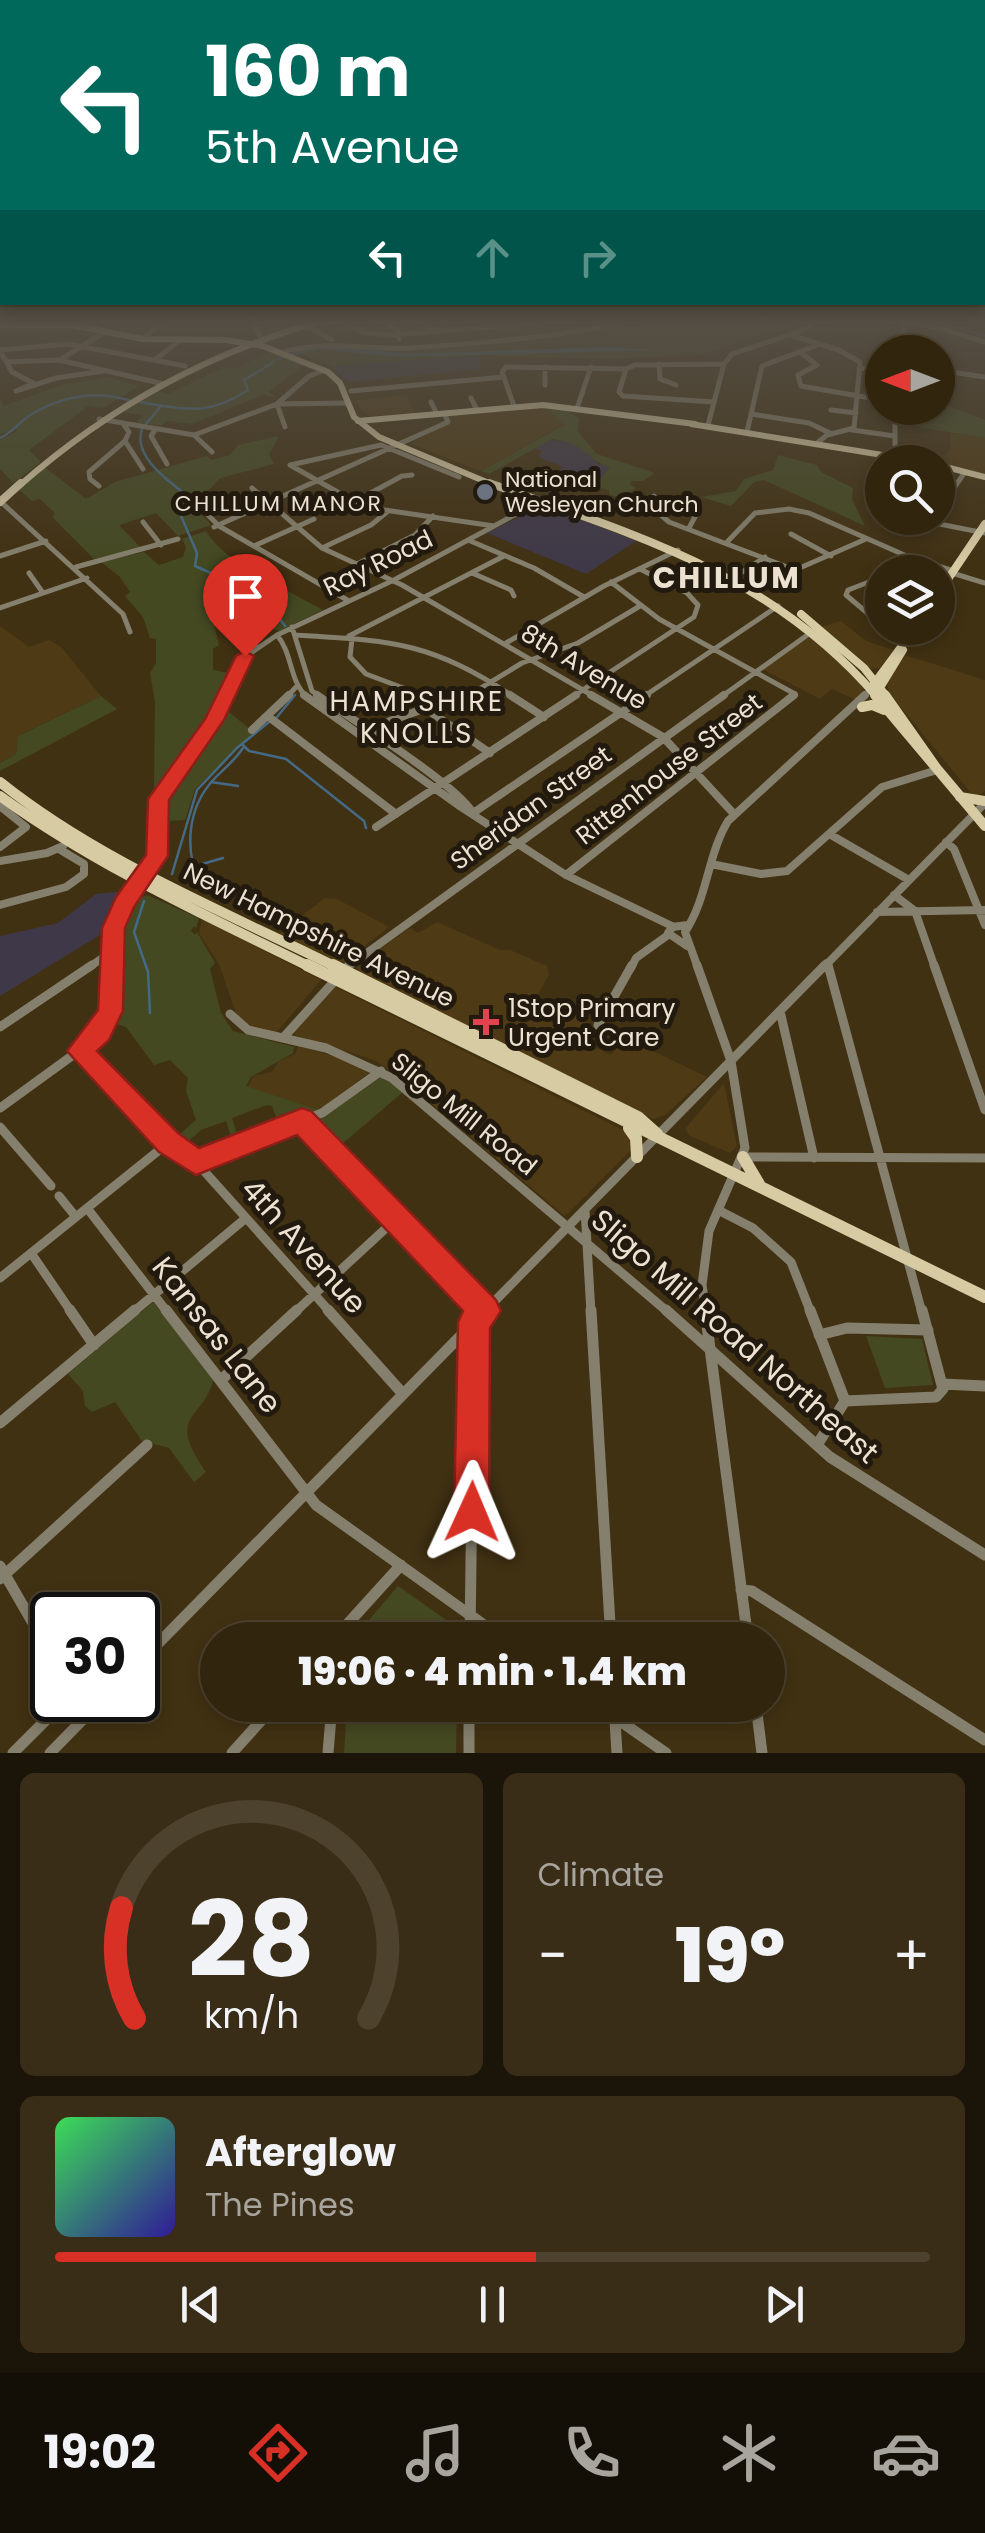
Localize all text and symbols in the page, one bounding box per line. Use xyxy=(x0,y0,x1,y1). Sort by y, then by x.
text: 160 m xyxy=(205,22,411,121)
icon: left xyxy=(40,40,170,170)
text: 5th Avenue xyxy=(205,116,459,179)
icon: left xyxy=(360,230,415,285)
icon: ahead xyxy=(465,230,520,285)
icon: right xyxy=(570,230,625,285)
north arrow xyxy=(865,335,955,425)
map controls xyxy=(865,335,955,645)
button: search xyxy=(865,445,955,535)
place label: National Wesleyan Church xyxy=(505,464,699,520)
marker: National Wesleyan Church xyxy=(474,481,496,503)
district label: CHILLUM MANOR xyxy=(175,488,383,519)
street label: Ray Road xyxy=(317,521,439,605)
pin xyxy=(203,554,288,657)
button: layers xyxy=(865,555,955,645)
district label: CHILLUM xyxy=(653,556,801,599)
icon: arrive xyxy=(218,569,273,624)
street label: 8th Avenue xyxy=(514,616,654,718)
district label: HAMPSHIRE KNOLLS xyxy=(329,682,505,753)
street label: Rittenhouse Street xyxy=(569,685,769,853)
street label: Sheridan Street xyxy=(443,738,619,878)
street label: New Hampshire Avenue xyxy=(178,854,460,1016)
place label: 1Stop Primary Urgent Care xyxy=(508,991,675,1055)
marker: 1Stop Primary Urgent Care xyxy=(473,1009,499,1035)
street label: Sligo Mill Road xyxy=(384,1044,544,1184)
street label: 4th Avenue xyxy=(231,1169,377,1323)
street label: Sligo Mill Road Northeast xyxy=(582,1199,888,1473)
street label: Kansas Lane xyxy=(142,1248,292,1422)
position arrow xyxy=(420,1460,524,1564)
speed limit sign: 30 xyxy=(30,1592,160,1722)
text: 19:06 · 4 min · 1.4 km xyxy=(298,1645,687,1698)
text: Climate xyxy=(538,1852,664,1897)
text: 28 xyxy=(188,1867,315,2012)
text: 19° xyxy=(675,1903,785,2008)
text: − xyxy=(538,1917,568,1994)
text: + xyxy=(892,1917,930,1994)
text: km/h xyxy=(204,1990,299,2041)
text: Afterglow xyxy=(205,2126,396,2179)
text: The Pines xyxy=(205,2182,355,2227)
icon: previous xyxy=(173,2277,228,2332)
icon: pause xyxy=(465,2277,520,2332)
icon: next xyxy=(757,2277,812,2332)
icon: directions xyxy=(243,2418,313,2488)
icon: music xyxy=(400,2418,470,2488)
icon: phone xyxy=(557,2418,627,2488)
icon: climate xyxy=(714,2418,784,2488)
icon: car xyxy=(871,2418,941,2488)
text: 19:02 xyxy=(44,2421,156,2484)

